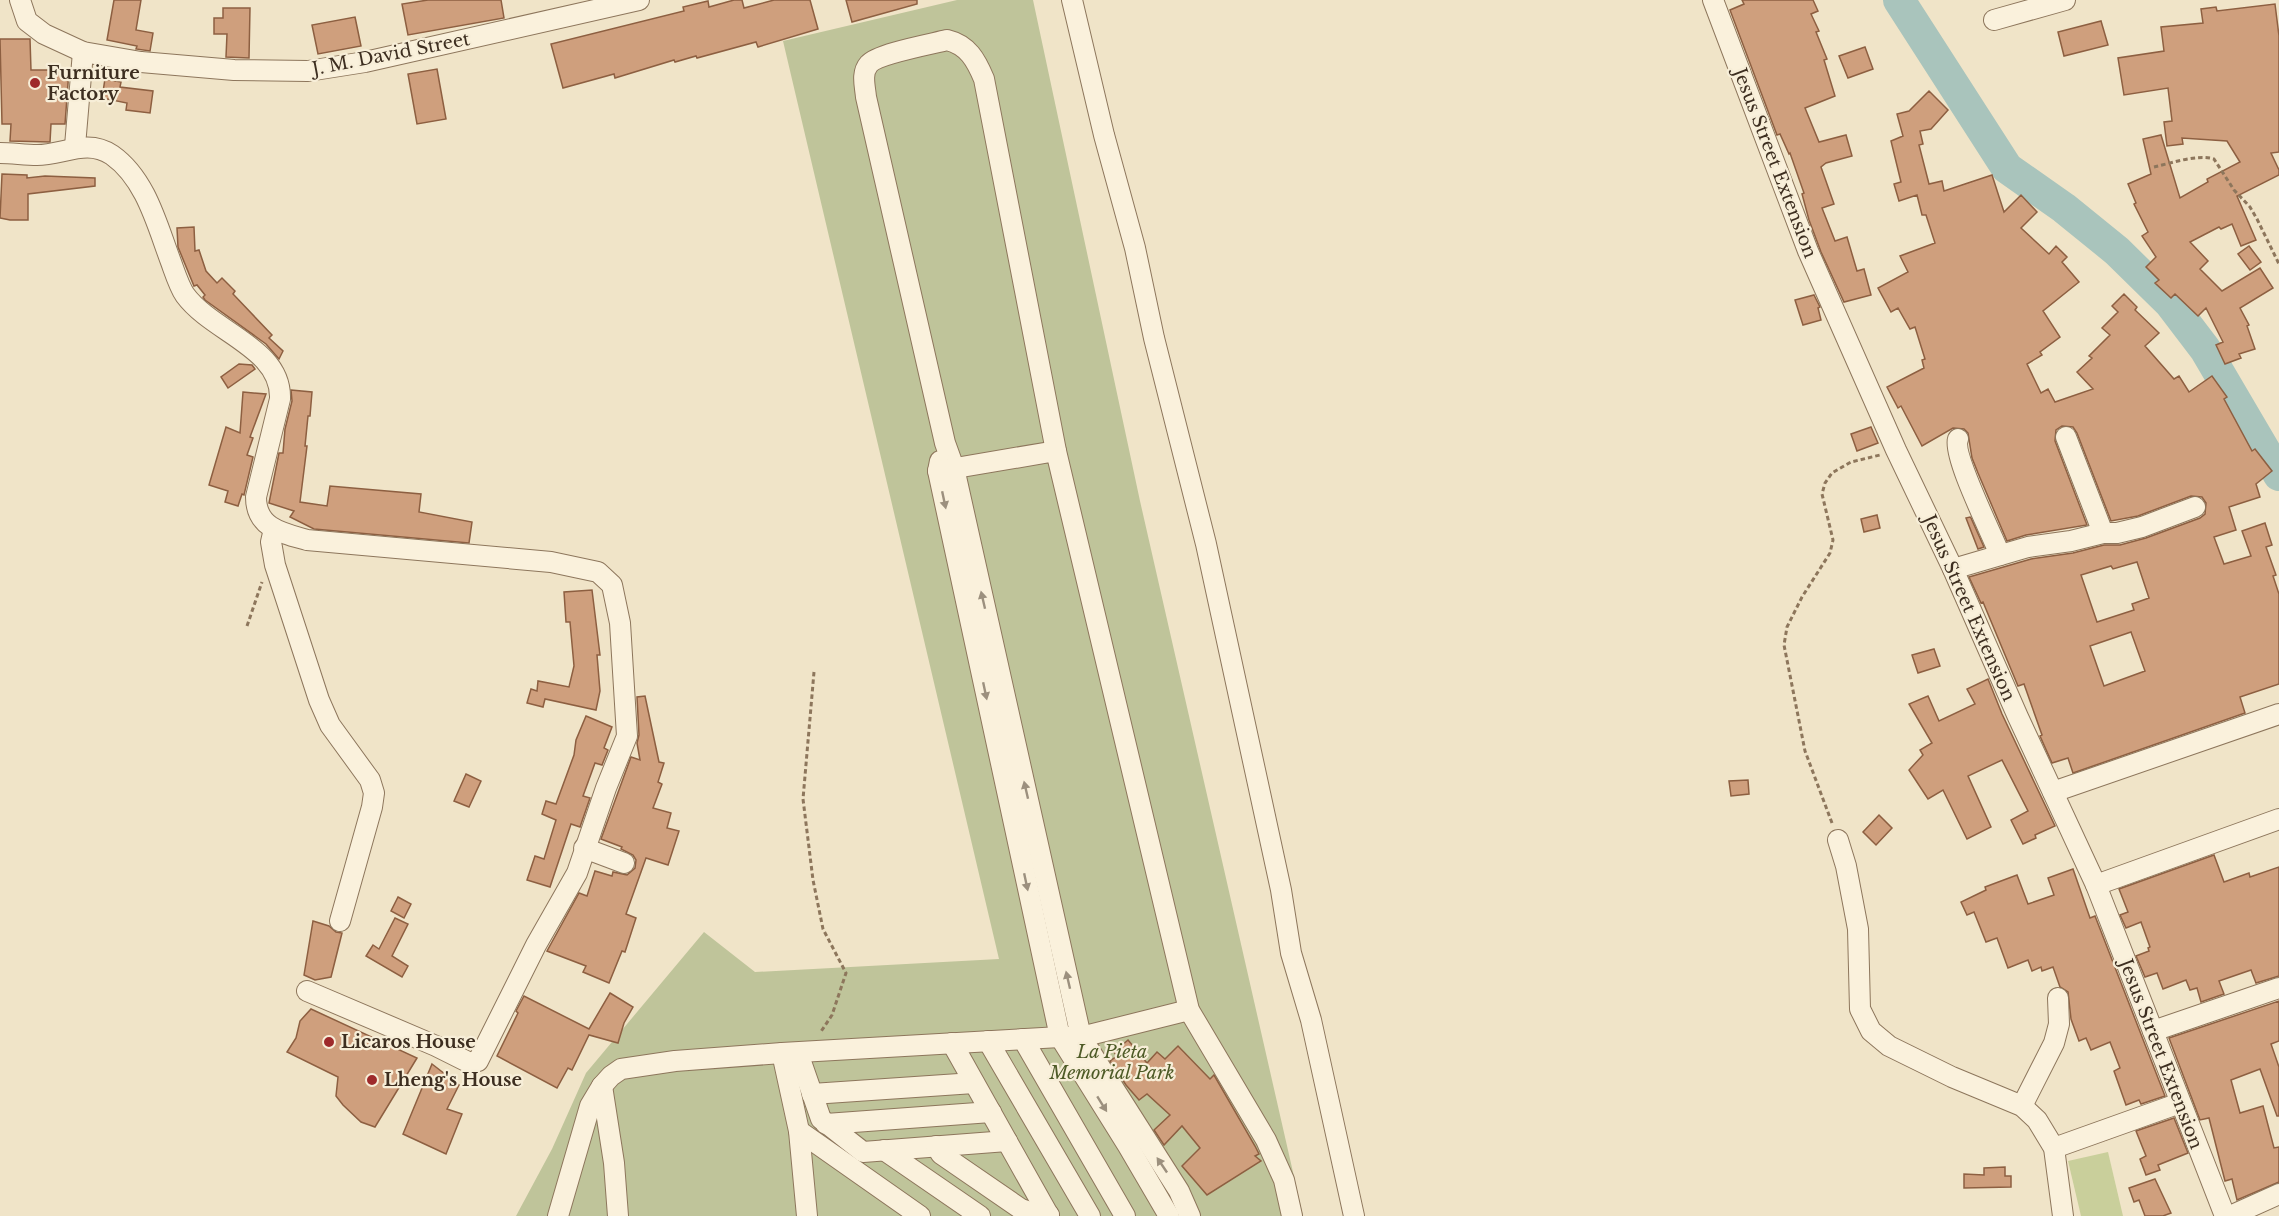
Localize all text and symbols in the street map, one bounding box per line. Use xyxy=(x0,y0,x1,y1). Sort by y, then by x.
street label: J. M. David Street xyxy=(308,28,472,80)
place label: Furniture Factory xyxy=(47,62,140,105)
street label: Jesus Street Extension xyxy=(1728,63,1821,261)
marker: Furniture Factory xyxy=(28,76,42,90)
one-way arrow xyxy=(940,491,949,510)
street label: Jesus Street Extension xyxy=(1917,509,2020,705)
one-way arrow xyxy=(978,590,987,609)
one-way arrow xyxy=(981,682,990,701)
one-way arrow xyxy=(1020,781,1030,799)
one-way arrow xyxy=(1022,872,1032,891)
street label: Jesus Street Extension xyxy=(2114,954,2207,1152)
one-way arrow xyxy=(1063,971,1073,989)
place label: Licaros House xyxy=(341,1031,476,1053)
marker: Licaros House xyxy=(322,1035,336,1049)
park label: La Pieta Memorial Park xyxy=(1049,1041,1174,1084)
place label: Lheng's House xyxy=(384,1069,522,1091)
marker: Lheng's House xyxy=(365,1073,379,1087)
one-way arrow xyxy=(1097,1096,1108,1112)
one-way arrow xyxy=(1156,1158,1168,1174)

